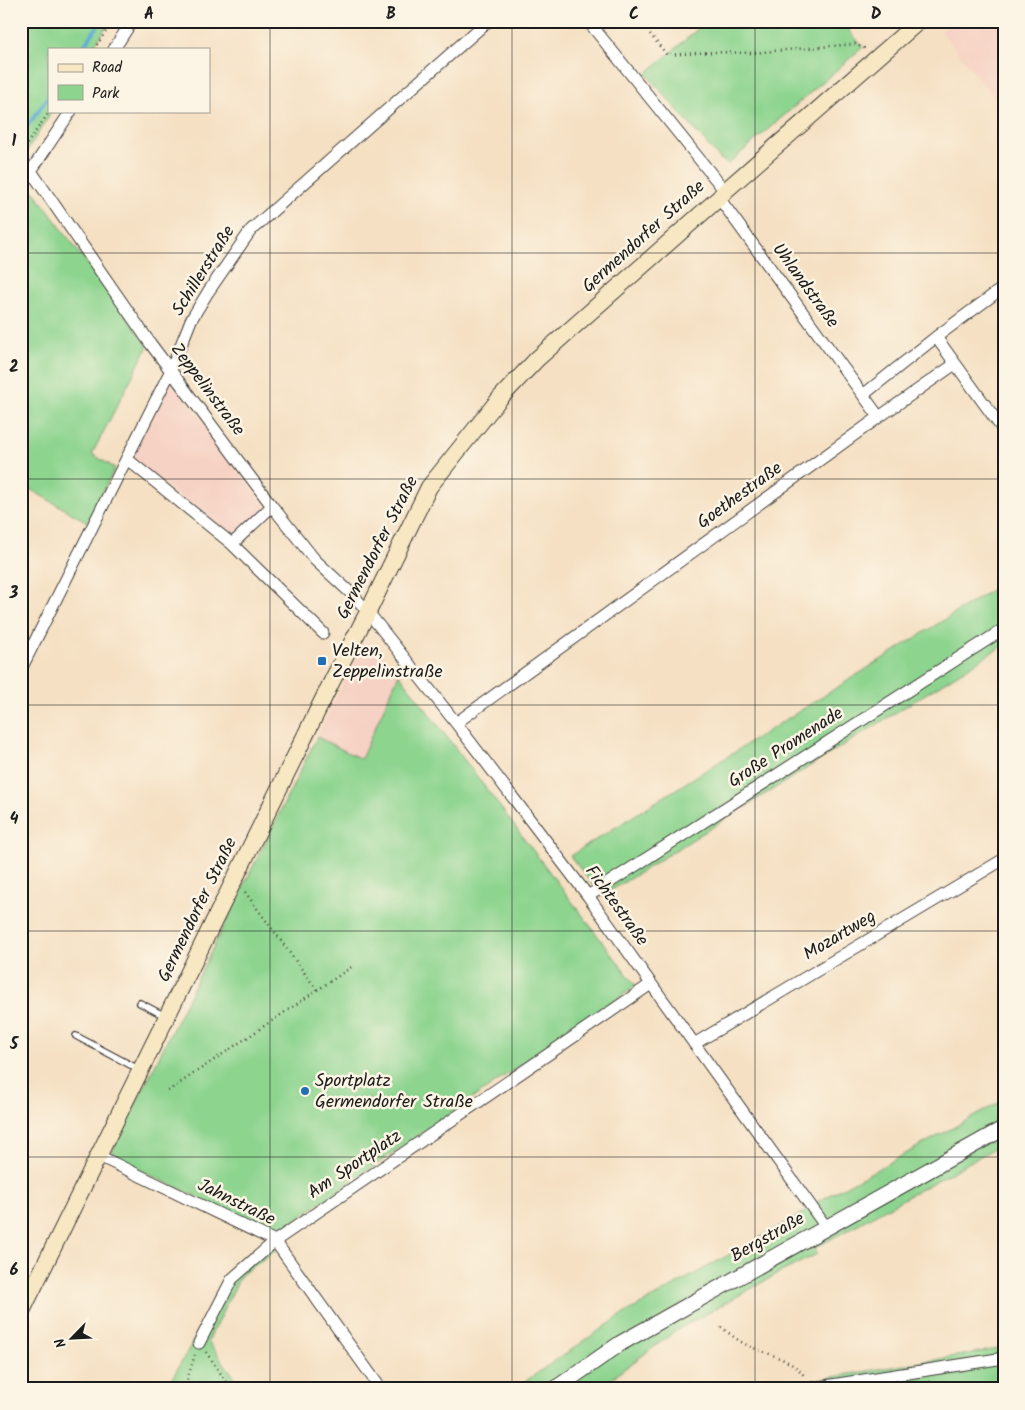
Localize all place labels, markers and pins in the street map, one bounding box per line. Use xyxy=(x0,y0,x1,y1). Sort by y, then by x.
place label: Velten, Zeppelinstraße xyxy=(332,637,443,687)
marker: Velten, Zeppelinstraße xyxy=(316,655,328,667)
place label: Sportplatz Germendorfer Straße xyxy=(315,1067,473,1117)
marker: Sportplatz Germendorfer Straße xyxy=(299,1085,311,1097)

